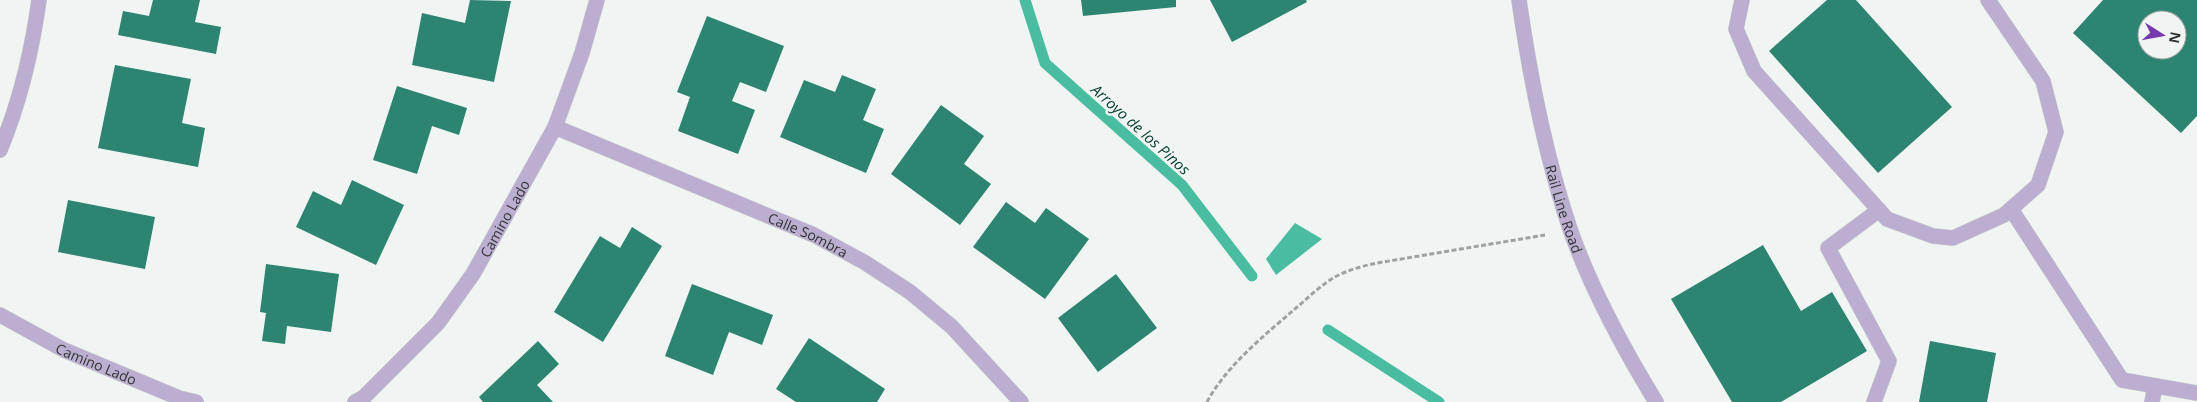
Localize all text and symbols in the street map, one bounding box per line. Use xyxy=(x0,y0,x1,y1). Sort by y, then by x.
north arrow xyxy=(2137,10,2187,60)
text: N xyxy=(2165,30,2186,45)
water label: Arroyo de los Pinos xyxy=(1087,79,1195,179)
street label: Rail Line Road xyxy=(1542,163,1588,256)
street label: Camino Lado xyxy=(475,176,533,260)
street label: Calle Sombra xyxy=(765,207,852,261)
street label: Camino Lado xyxy=(53,338,140,389)

